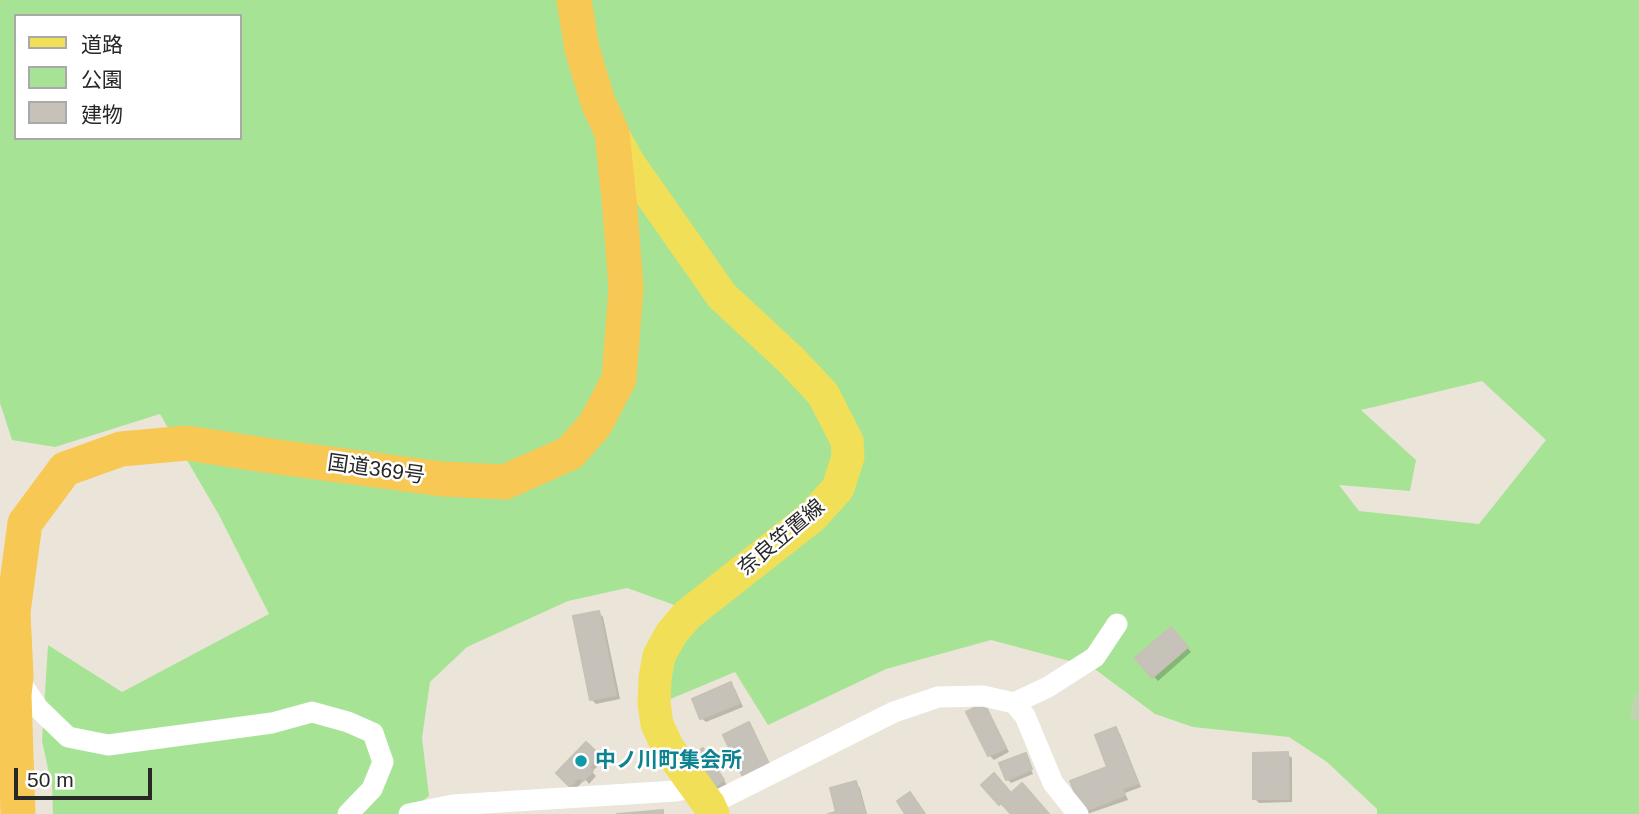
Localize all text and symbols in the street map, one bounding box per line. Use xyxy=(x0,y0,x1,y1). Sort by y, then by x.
legend xyxy=(14,14,242,140)
text: 道路 xyxy=(81,33,123,56)
text: 公園 xyxy=(81,68,123,91)
text: 建物 xyxy=(81,103,123,126)
street label: 国道369号 xyxy=(326,451,426,489)
street label: 奈良笠置線 xyxy=(734,495,830,581)
place label: 中ノ川町集会所 xyxy=(595,748,742,774)
marker: 中ノ川町集会所 xyxy=(573,753,589,769)
scale bar xyxy=(18,754,156,798)
text: 50 m xyxy=(27,768,74,791)

